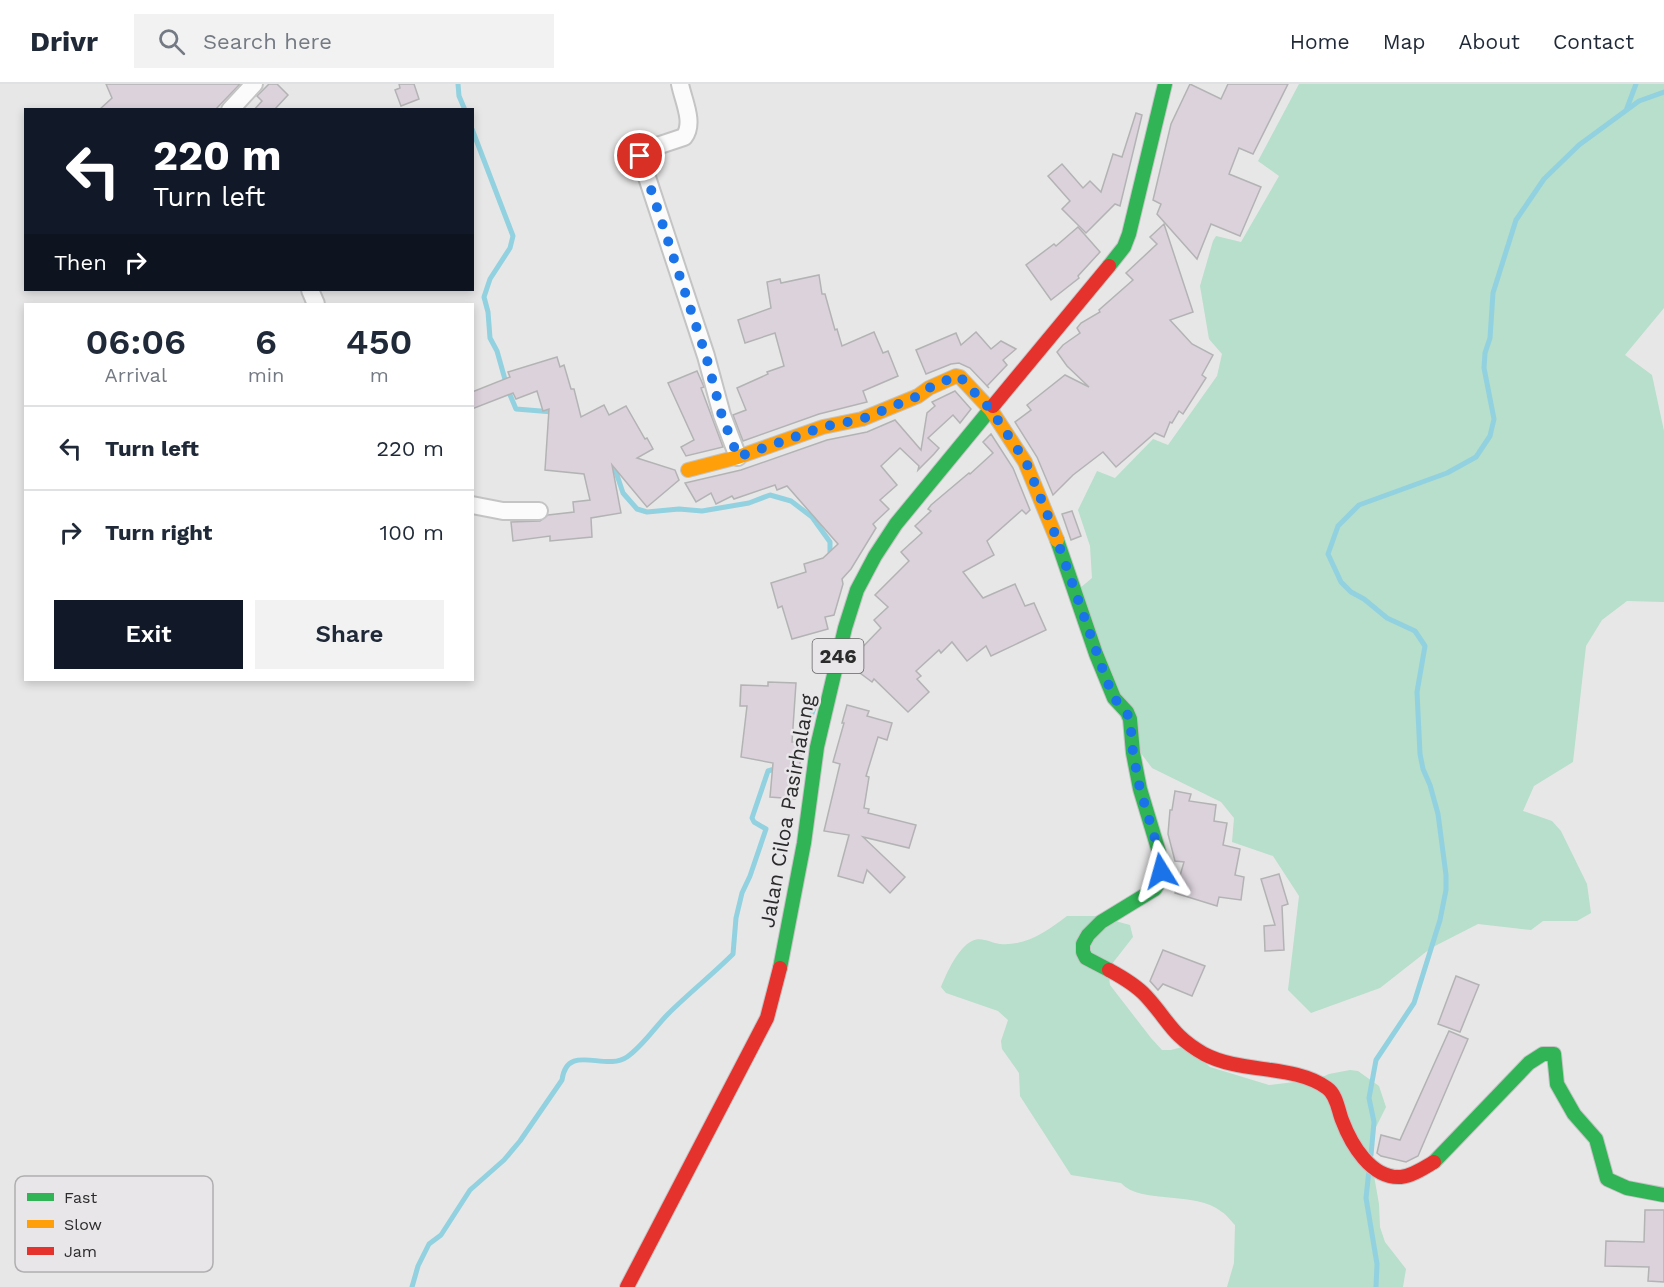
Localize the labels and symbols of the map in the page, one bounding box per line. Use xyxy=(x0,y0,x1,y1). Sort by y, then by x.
pin xyxy=(614,130,665,181)
road number: 246 xyxy=(812,639,864,673)
street label: Jalan Ciloa Pasirhalang xyxy=(754,691,820,930)
position arrow xyxy=(1129,839,1193,903)
legend xyxy=(15,1176,213,1272)
text: Fast xyxy=(64,1188,97,1207)
text: Slow xyxy=(64,1215,102,1234)
text: Jam xyxy=(64,1242,97,1261)

